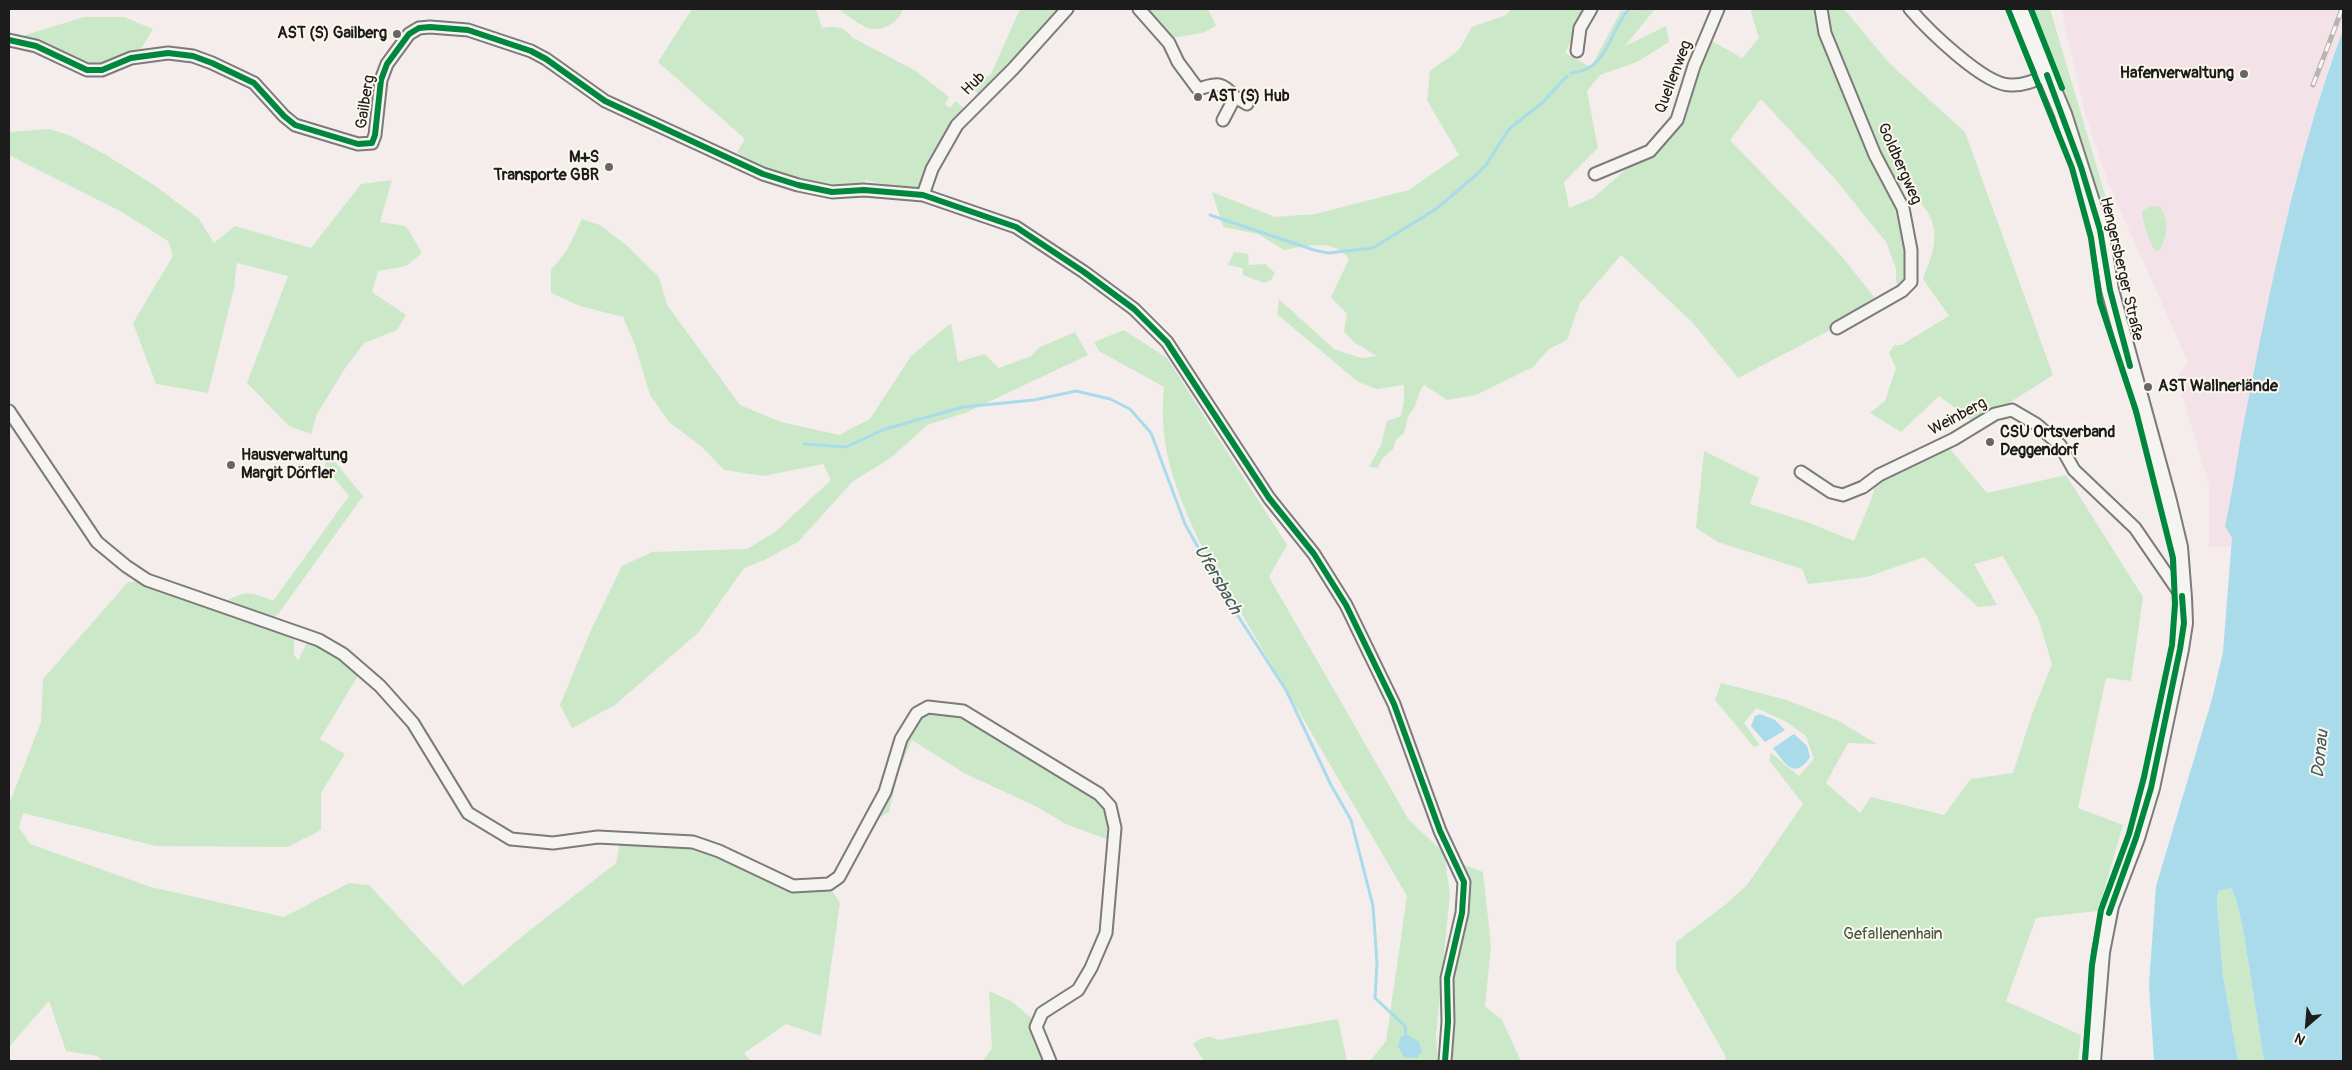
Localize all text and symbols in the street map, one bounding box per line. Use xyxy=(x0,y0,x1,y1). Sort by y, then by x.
place label: AST (S) Gailberg xyxy=(277,24,387,44)
marker: AST (S) Gailberg xyxy=(391,28,403,40)
street label: Quellenweg xyxy=(1651,38,1697,116)
place label: Hafenverwaltung xyxy=(2120,64,2234,84)
street label: Hub xyxy=(958,68,990,100)
marker: Hafenverwaltung xyxy=(2238,68,2250,80)
street label: Gailberg xyxy=(352,74,380,130)
place label: AST (S) Hub xyxy=(1208,87,1290,107)
marker: AST (S) Hub xyxy=(1192,91,1204,103)
street label: Goldbergweg xyxy=(1873,120,1925,208)
place label: M+S Transporte GBR xyxy=(493,148,599,186)
marker: M+S Transporte GBR xyxy=(603,161,615,173)
street label: Hengersberger Straße xyxy=(2095,195,2147,343)
place label: AST Wallnerlände xyxy=(2158,377,2278,397)
marker: AST Wallnerlände xyxy=(2142,381,2154,393)
street label: Weinberg xyxy=(1926,394,1990,440)
place label: CSU Ortsverband Deggendorf xyxy=(2000,423,2115,461)
marker: CSU Ortsverband Deggendorf xyxy=(1984,436,1996,448)
place label: Hausverwaltung Margit Dörfler xyxy=(241,446,348,484)
marker: Hausverwaltung Margit Dörfler xyxy=(225,459,237,471)
water label: Ufersbach xyxy=(1189,542,1245,618)
water label: Donau xyxy=(2308,729,2334,779)
park label: Gefallenenhain xyxy=(1843,925,1943,945)
north arrow xyxy=(2282,1000,2332,1050)
text: N xyxy=(2292,1029,2308,1049)

